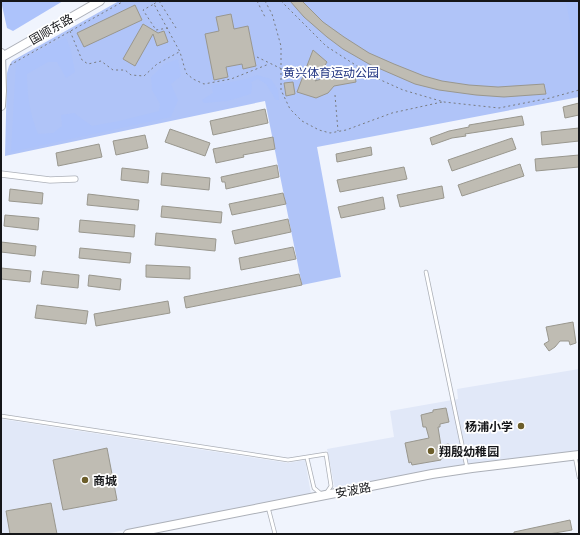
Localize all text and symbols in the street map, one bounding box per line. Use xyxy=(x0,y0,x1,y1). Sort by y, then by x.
street label: 国顺东路 xyxy=(25,9,77,49)
park label: 黄兴体育运动公园 xyxy=(283,63,379,82)
place label: 杨浦小学 xyxy=(465,417,513,436)
marker: 杨浦小学 xyxy=(516,421,526,431)
place label: 翔殷幼稚园 xyxy=(439,442,499,461)
marker: 翔殷幼稚园 xyxy=(426,446,436,456)
place label: 商城 xyxy=(93,471,117,490)
marker: 商城 xyxy=(80,475,90,485)
street label: 安波路 xyxy=(334,477,372,503)

